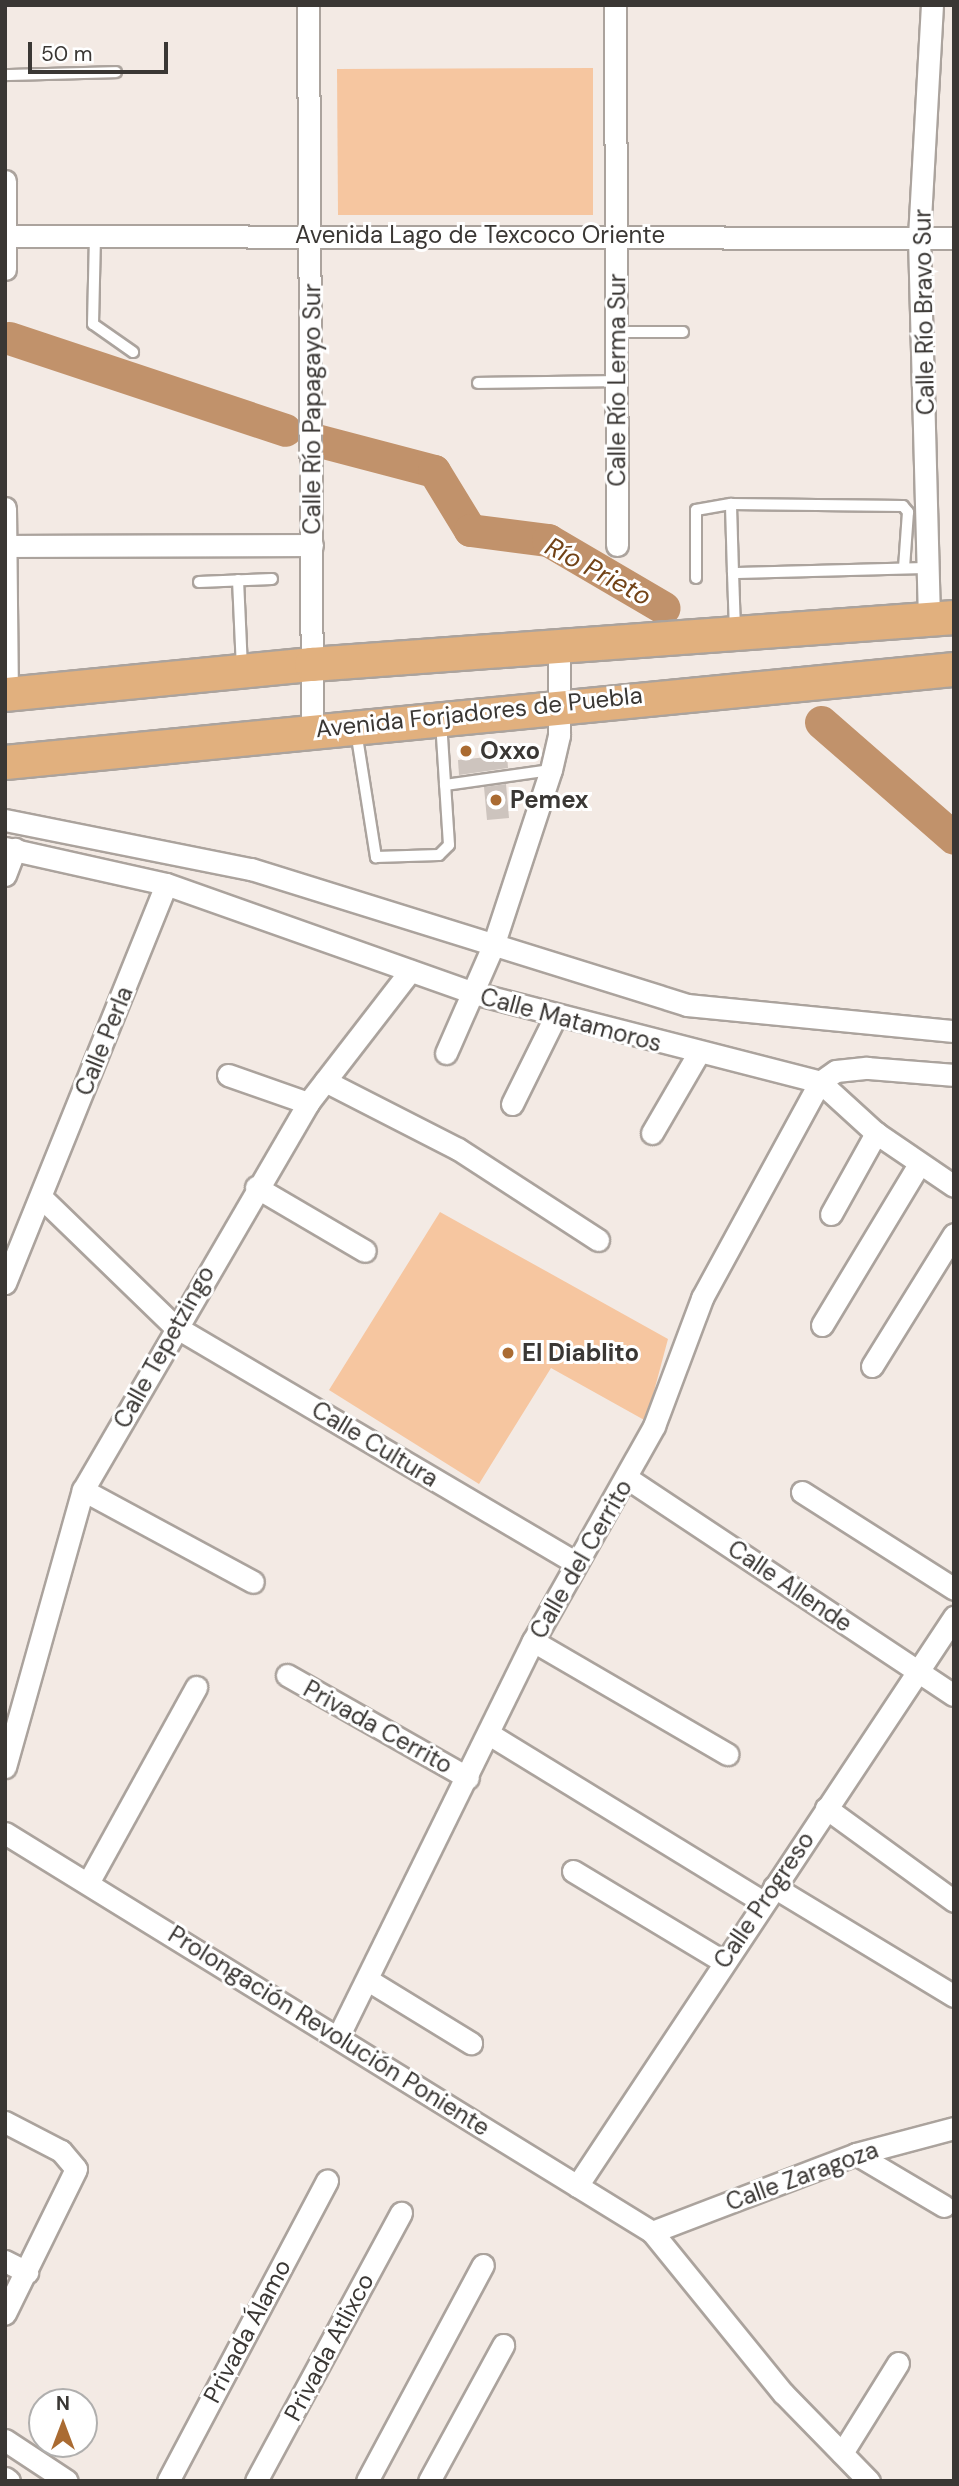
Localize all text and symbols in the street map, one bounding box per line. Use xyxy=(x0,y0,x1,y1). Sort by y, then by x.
scale bar xyxy=(32,28,172,72)
text: 50 m xyxy=(41,40,92,68)
street label: Calle Río Bravo Sur xyxy=(908,209,940,415)
street label: Avenida Lago de Texcoco Oriente xyxy=(295,221,665,249)
street label: Calle Río Lerma Sur xyxy=(603,273,631,487)
street label: Calle Río Papagayo Sur xyxy=(298,283,326,535)
water label: Río Prieto xyxy=(540,531,656,613)
street label: Avenida Forjadores de Puebla xyxy=(314,681,644,743)
place label: Oxxo xyxy=(480,737,540,765)
marker: Oxxo xyxy=(458,743,474,759)
place label: Pemex xyxy=(510,786,588,814)
marker: Pemex xyxy=(488,792,504,808)
street label: Calle Perla xyxy=(69,982,139,1100)
street label: Calle Matamoros xyxy=(477,982,665,1058)
street label: Calle Tepetzingo xyxy=(107,1261,221,1433)
place label: El Diablito xyxy=(522,1339,639,1367)
marker: El Diablito xyxy=(500,1345,516,1361)
street label: Calle Cultura xyxy=(307,1395,443,1493)
street label: Calle del Cerrito xyxy=(524,1474,638,1644)
street label: Calle Allende xyxy=(722,1534,858,1638)
street label: Privada Cerrito xyxy=(299,1674,457,1780)
street label: Calle Progreso xyxy=(708,1826,820,1974)
street label: Prolongación Revolución Poniente xyxy=(163,1920,495,2142)
street label: Calle Zaragoza xyxy=(722,2135,882,2217)
street label: Privada Álamo xyxy=(197,2254,297,2408)
street label: Privada Atlixco xyxy=(278,2268,380,2426)
north arrow xyxy=(28,2388,98,2458)
text: N xyxy=(56,2391,70,2416)

